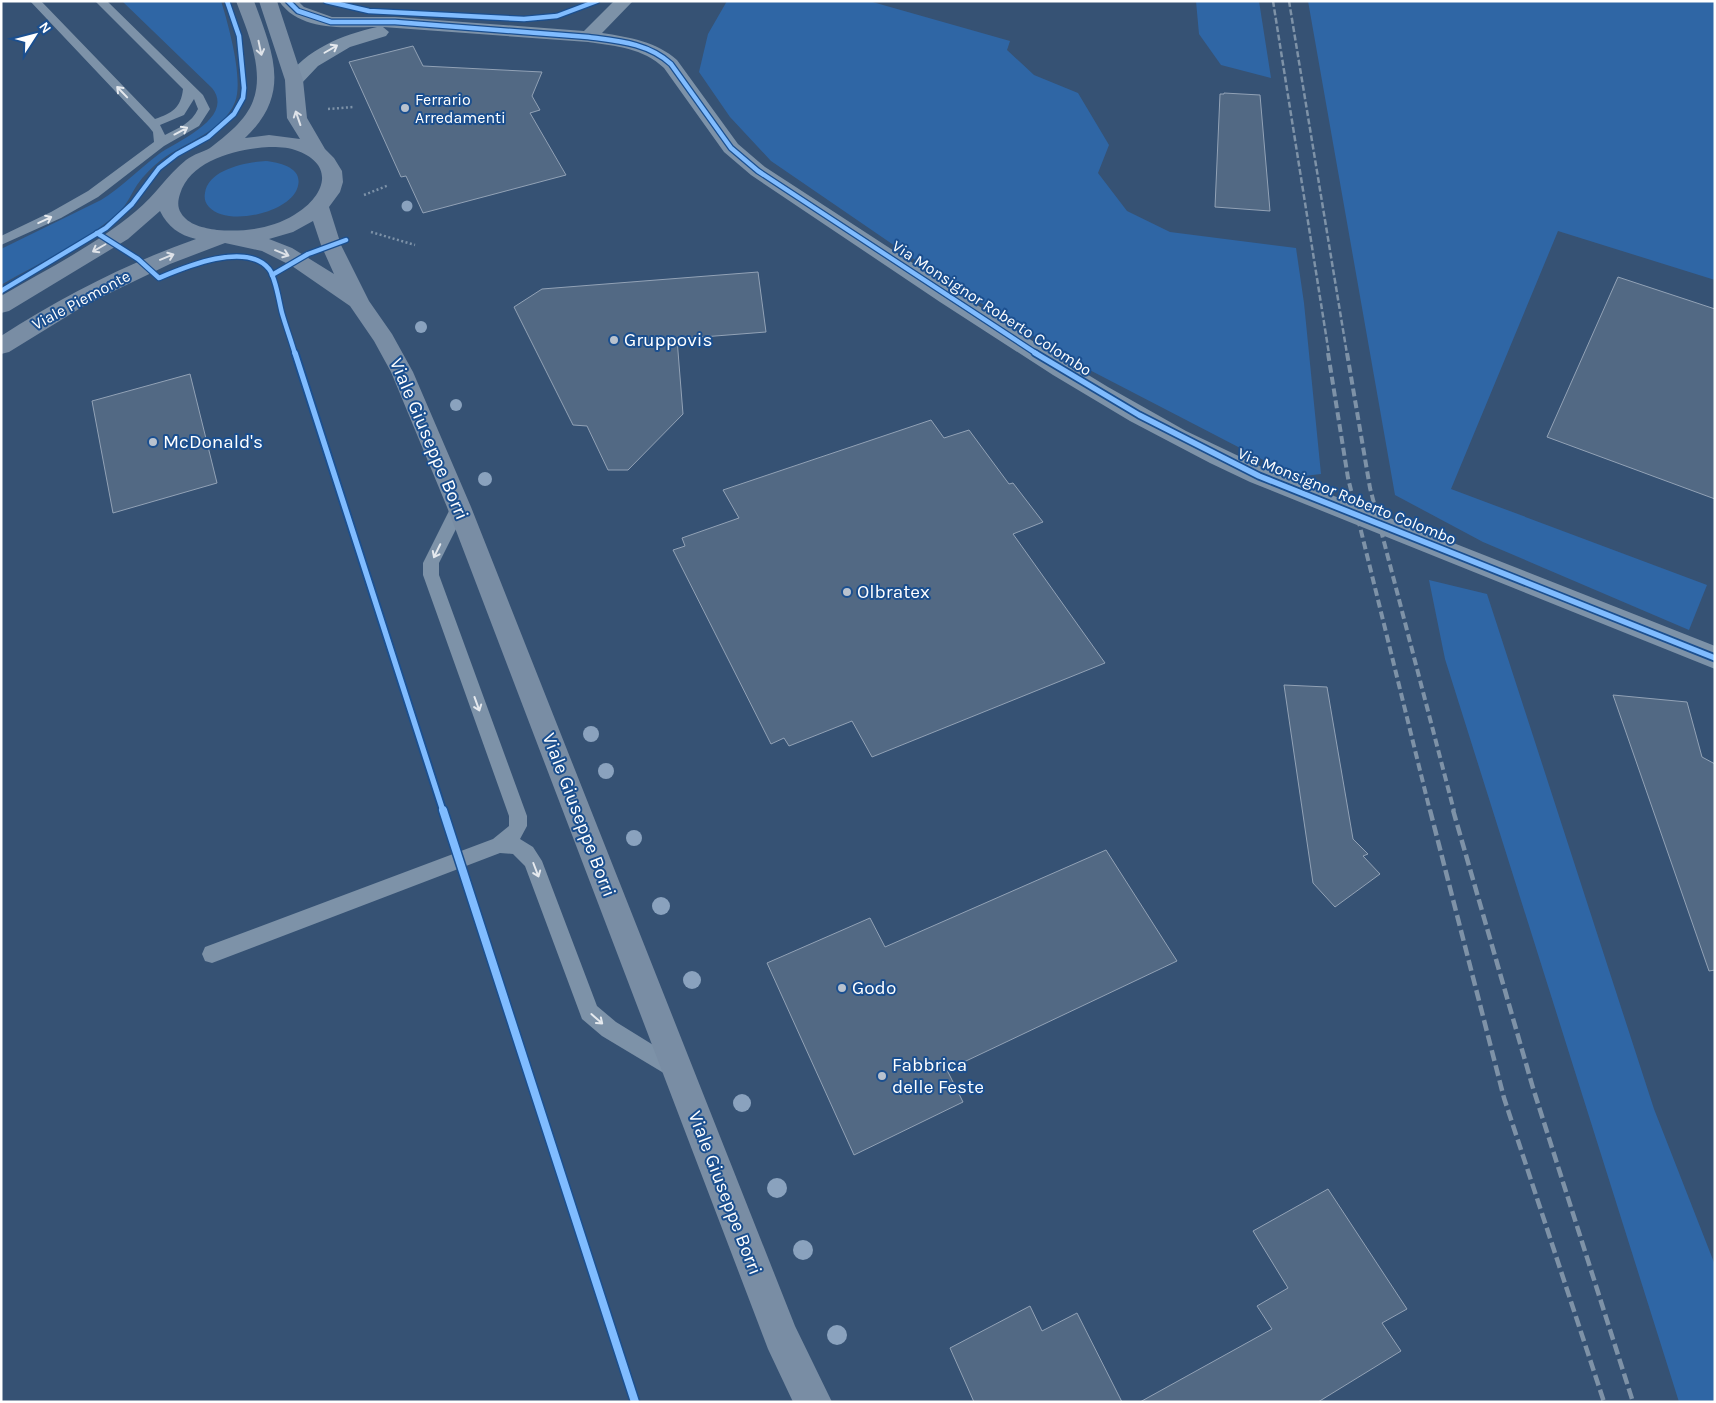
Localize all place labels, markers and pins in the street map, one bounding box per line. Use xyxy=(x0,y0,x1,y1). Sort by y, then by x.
place label: Ferrario Arredamenti xyxy=(415,90,506,127)
marker: Ferrario Arredamenti xyxy=(399,102,411,114)
place label: Gruppovis xyxy=(624,329,712,351)
marker: Gruppovis xyxy=(608,334,620,346)
place label: McDonald's xyxy=(163,431,263,453)
marker: McDonald's xyxy=(147,436,159,448)
place label: Olbratex xyxy=(857,581,930,603)
marker: Olbratex xyxy=(841,586,853,598)
place label: Godo xyxy=(852,977,896,999)
marker: Godo xyxy=(836,982,848,994)
place label: Fabbrica delle Feste xyxy=(892,1054,984,1098)
marker: Fabbrica delle Feste xyxy=(876,1070,888,1082)

